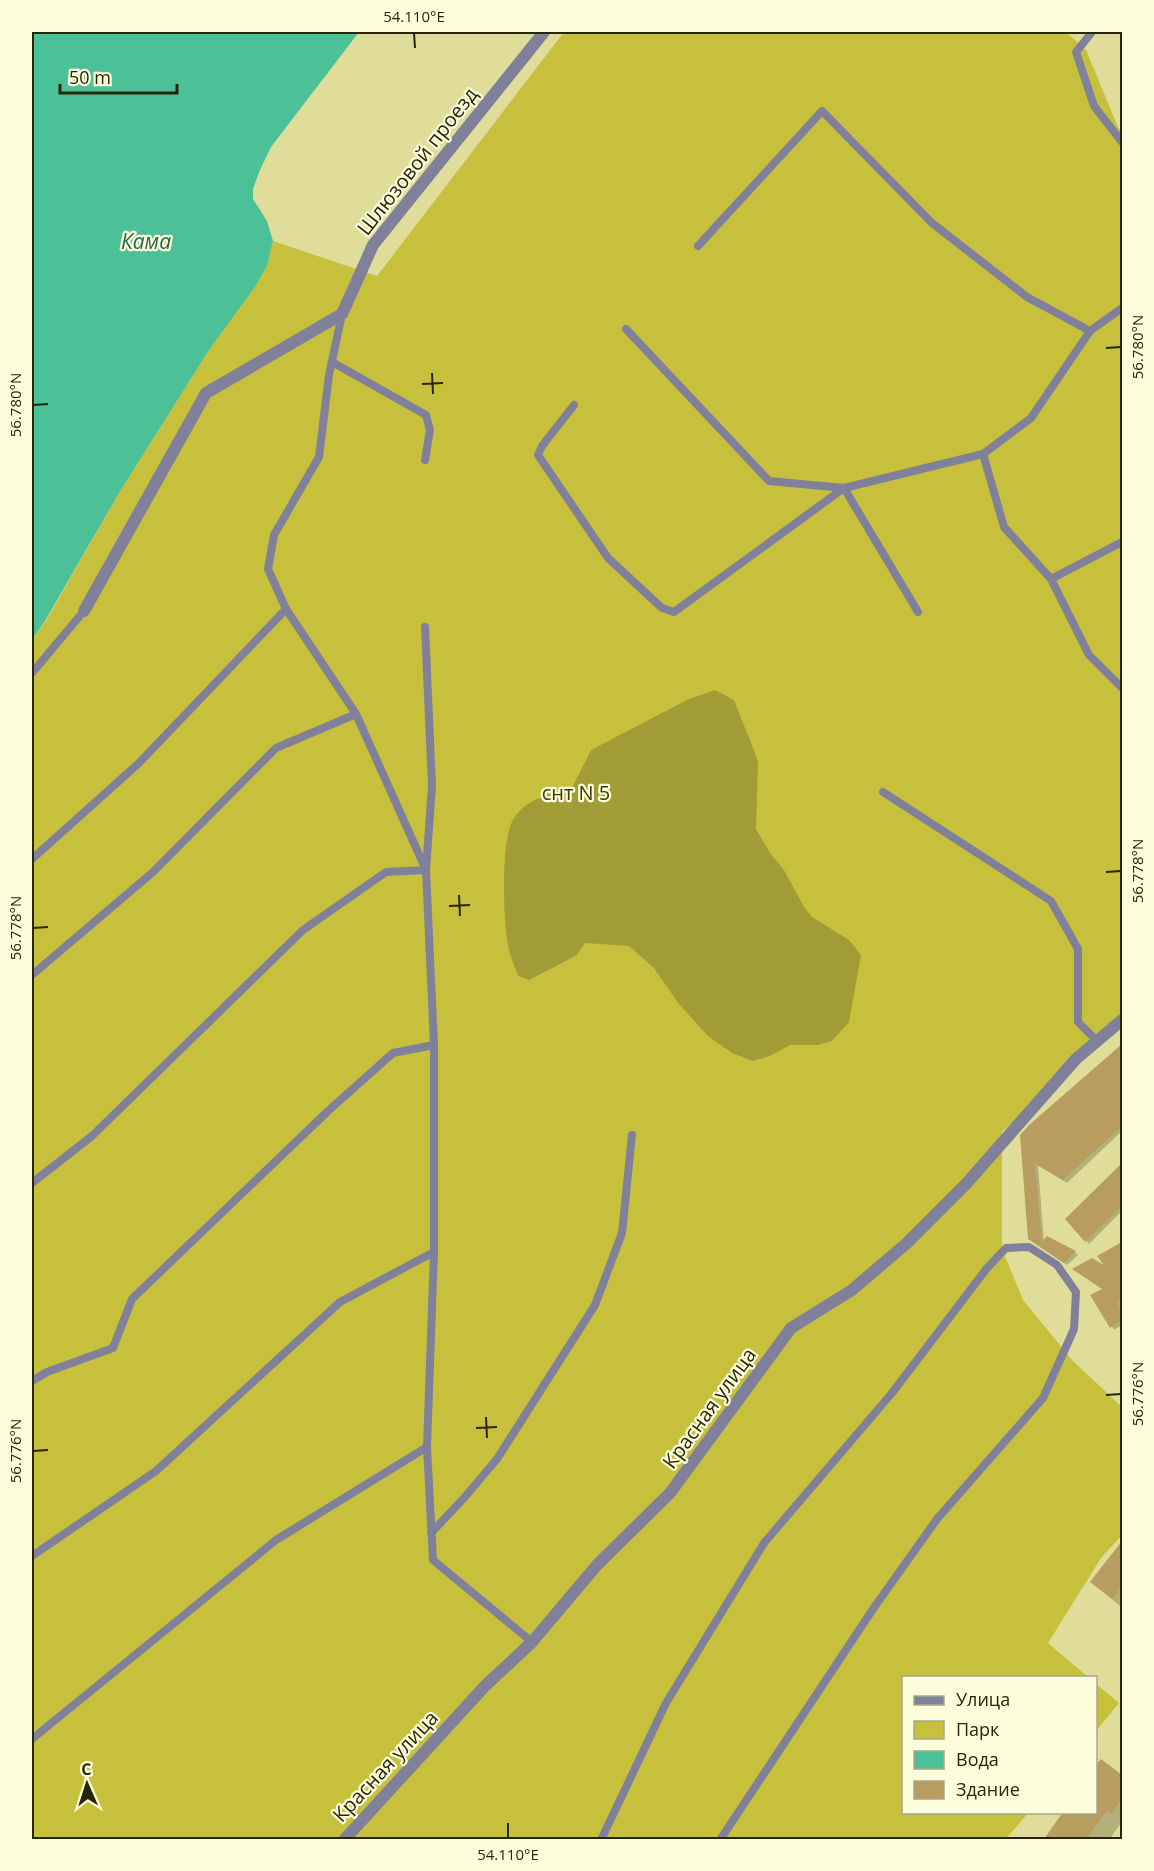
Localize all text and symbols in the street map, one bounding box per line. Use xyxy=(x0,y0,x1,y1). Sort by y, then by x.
text: 54.110°E xyxy=(383,6,445,26)
scale bar xyxy=(60,57,177,95)
text: 50 m xyxy=(69,65,111,89)
street label: Шлюзовой проезд xyxy=(351,81,484,241)
water label: Кама xyxy=(121,227,171,255)
text: 56.780°N xyxy=(1127,315,1147,379)
text: 56.780°N xyxy=(5,373,25,437)
park label: снт N 5 xyxy=(542,779,610,806)
text: 56.778°N xyxy=(1127,839,1147,903)
text: 56.778°N xyxy=(5,896,25,960)
street label: Красная улица xyxy=(656,1342,762,1474)
text: 56.776°N xyxy=(1127,1362,1147,1426)
text: 56.776°N xyxy=(5,1419,25,1483)
legend xyxy=(902,1676,1097,1814)
text: Улица xyxy=(956,1687,1010,1711)
street label: Красная улица xyxy=(326,1705,444,1827)
text: Парк xyxy=(956,1717,1000,1741)
text: Вода xyxy=(956,1747,999,1771)
north arrow xyxy=(57,1754,117,1814)
text: С xyxy=(81,1758,92,1780)
text: Здание xyxy=(956,1777,1020,1801)
text: 54.110°E xyxy=(477,1844,539,1864)

